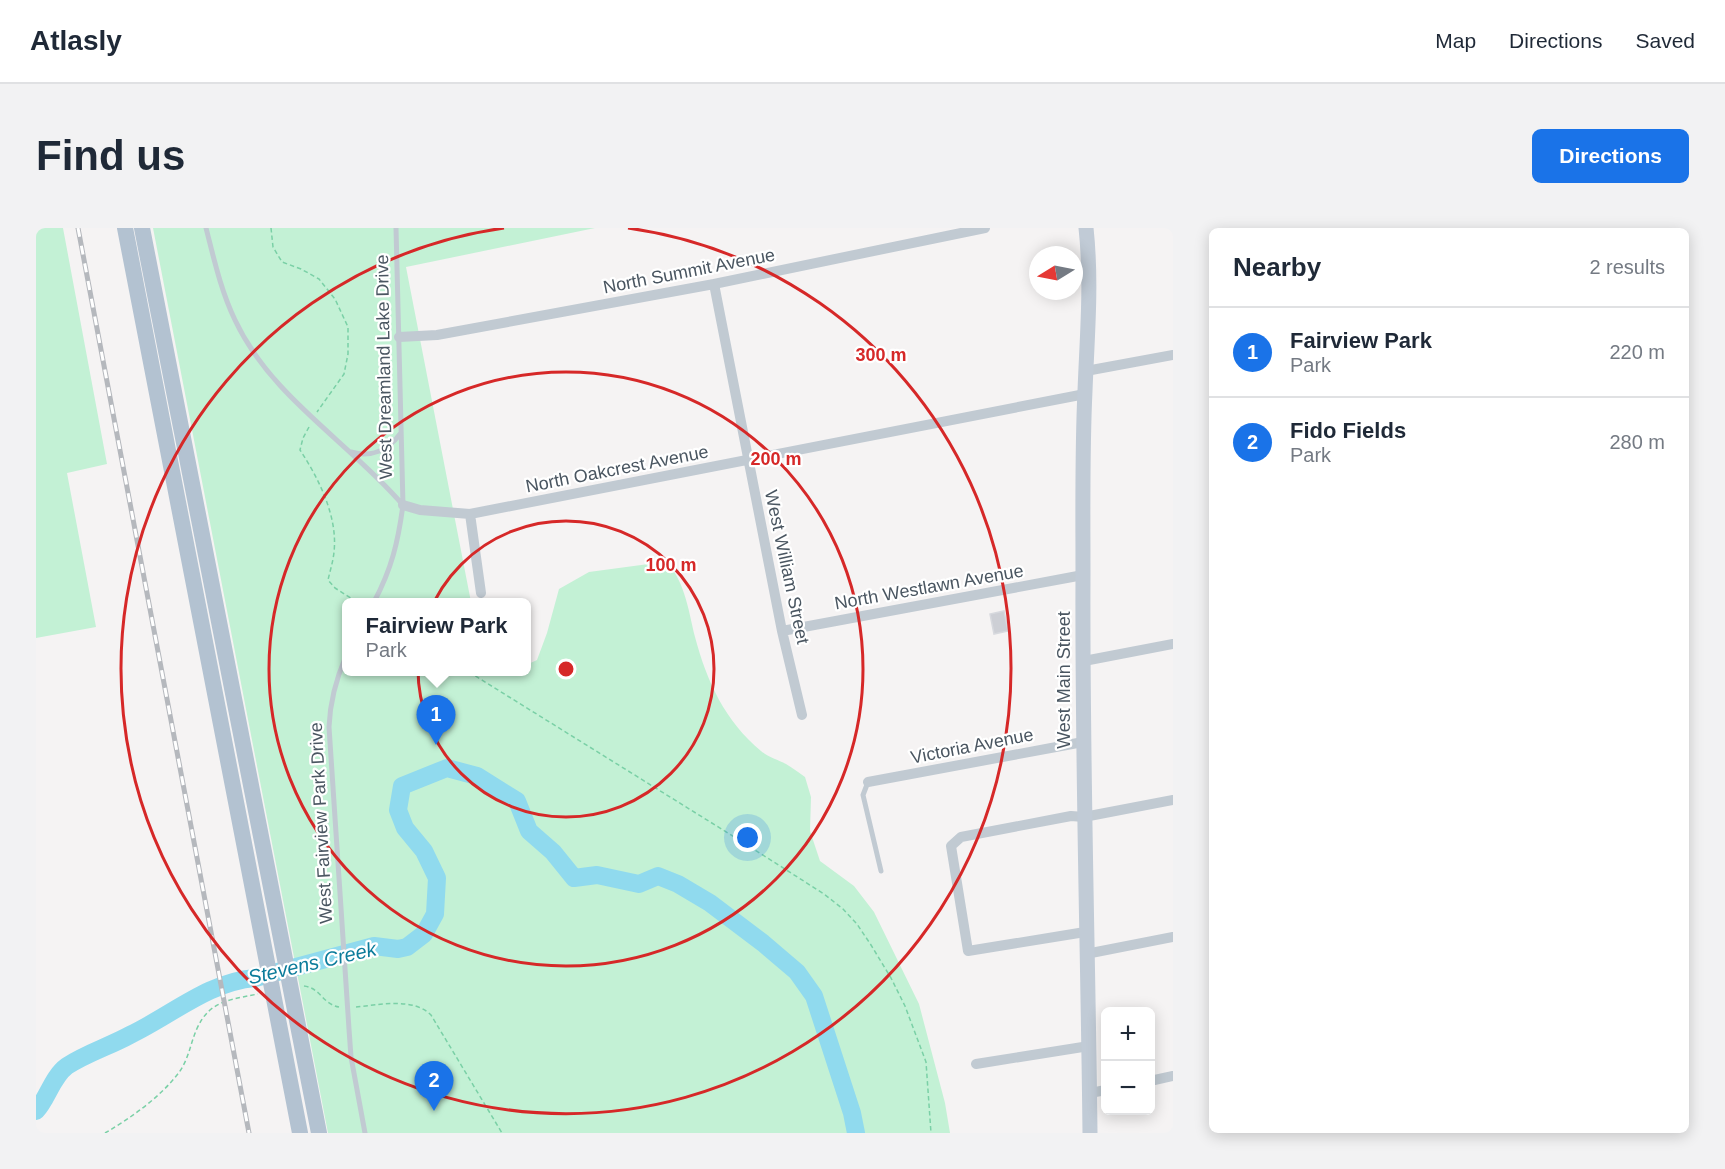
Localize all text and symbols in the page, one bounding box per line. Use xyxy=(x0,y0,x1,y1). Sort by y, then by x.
text: Atlasly xyxy=(30,25,122,56)
text: Map xyxy=(1435,29,1476,52)
text: Directions xyxy=(1509,29,1602,52)
text: Saved xyxy=(1635,29,1695,52)
button: Directions xyxy=(1532,129,1689,183)
text: Find us xyxy=(36,132,185,179)
street label: North Summit Avenue xyxy=(601,245,777,297)
north arrow xyxy=(1029,246,1083,300)
text: Nearby xyxy=(1233,252,1321,282)
street label: West Dreamland Lake Drive xyxy=(372,254,396,480)
text: 2 results xyxy=(1589,256,1665,278)
text: Fairview Park xyxy=(1290,328,1432,353)
text: 1 xyxy=(1247,341,1258,363)
text: 220 m xyxy=(1609,341,1665,363)
text: 300 m xyxy=(855,345,907,365)
text: Park xyxy=(1290,354,1331,376)
text: Fido Fields xyxy=(1290,418,1406,443)
text: 2 xyxy=(1247,431,1258,453)
text: 280 m xyxy=(1609,431,1665,453)
street label: North Oakcrest Avenue xyxy=(524,441,710,497)
text: Park xyxy=(1290,444,1331,466)
text: 200 m xyxy=(750,449,802,469)
street label: West William Street xyxy=(761,488,813,646)
text: 100 m xyxy=(645,555,697,575)
street label: North Westlawn Avenue xyxy=(833,561,1025,613)
popup xyxy=(342,598,531,676)
street label: West Main Street xyxy=(1054,611,1074,749)
text: Fairview Park xyxy=(366,613,507,638)
text: Park xyxy=(366,639,407,661)
centre of rings xyxy=(556,659,576,679)
pin: 1 xyxy=(416,696,456,745)
street label: West Fairview Park Drive xyxy=(306,722,336,924)
street label: Victoria Avenue xyxy=(909,724,1035,768)
your location xyxy=(733,823,762,852)
water label: Stevens Creek xyxy=(246,937,379,988)
map controls xyxy=(1101,1007,1155,1115)
button: + xyxy=(1101,1007,1155,1061)
button: − xyxy=(1101,1061,1155,1115)
pin: 2 xyxy=(414,1062,454,1111)

